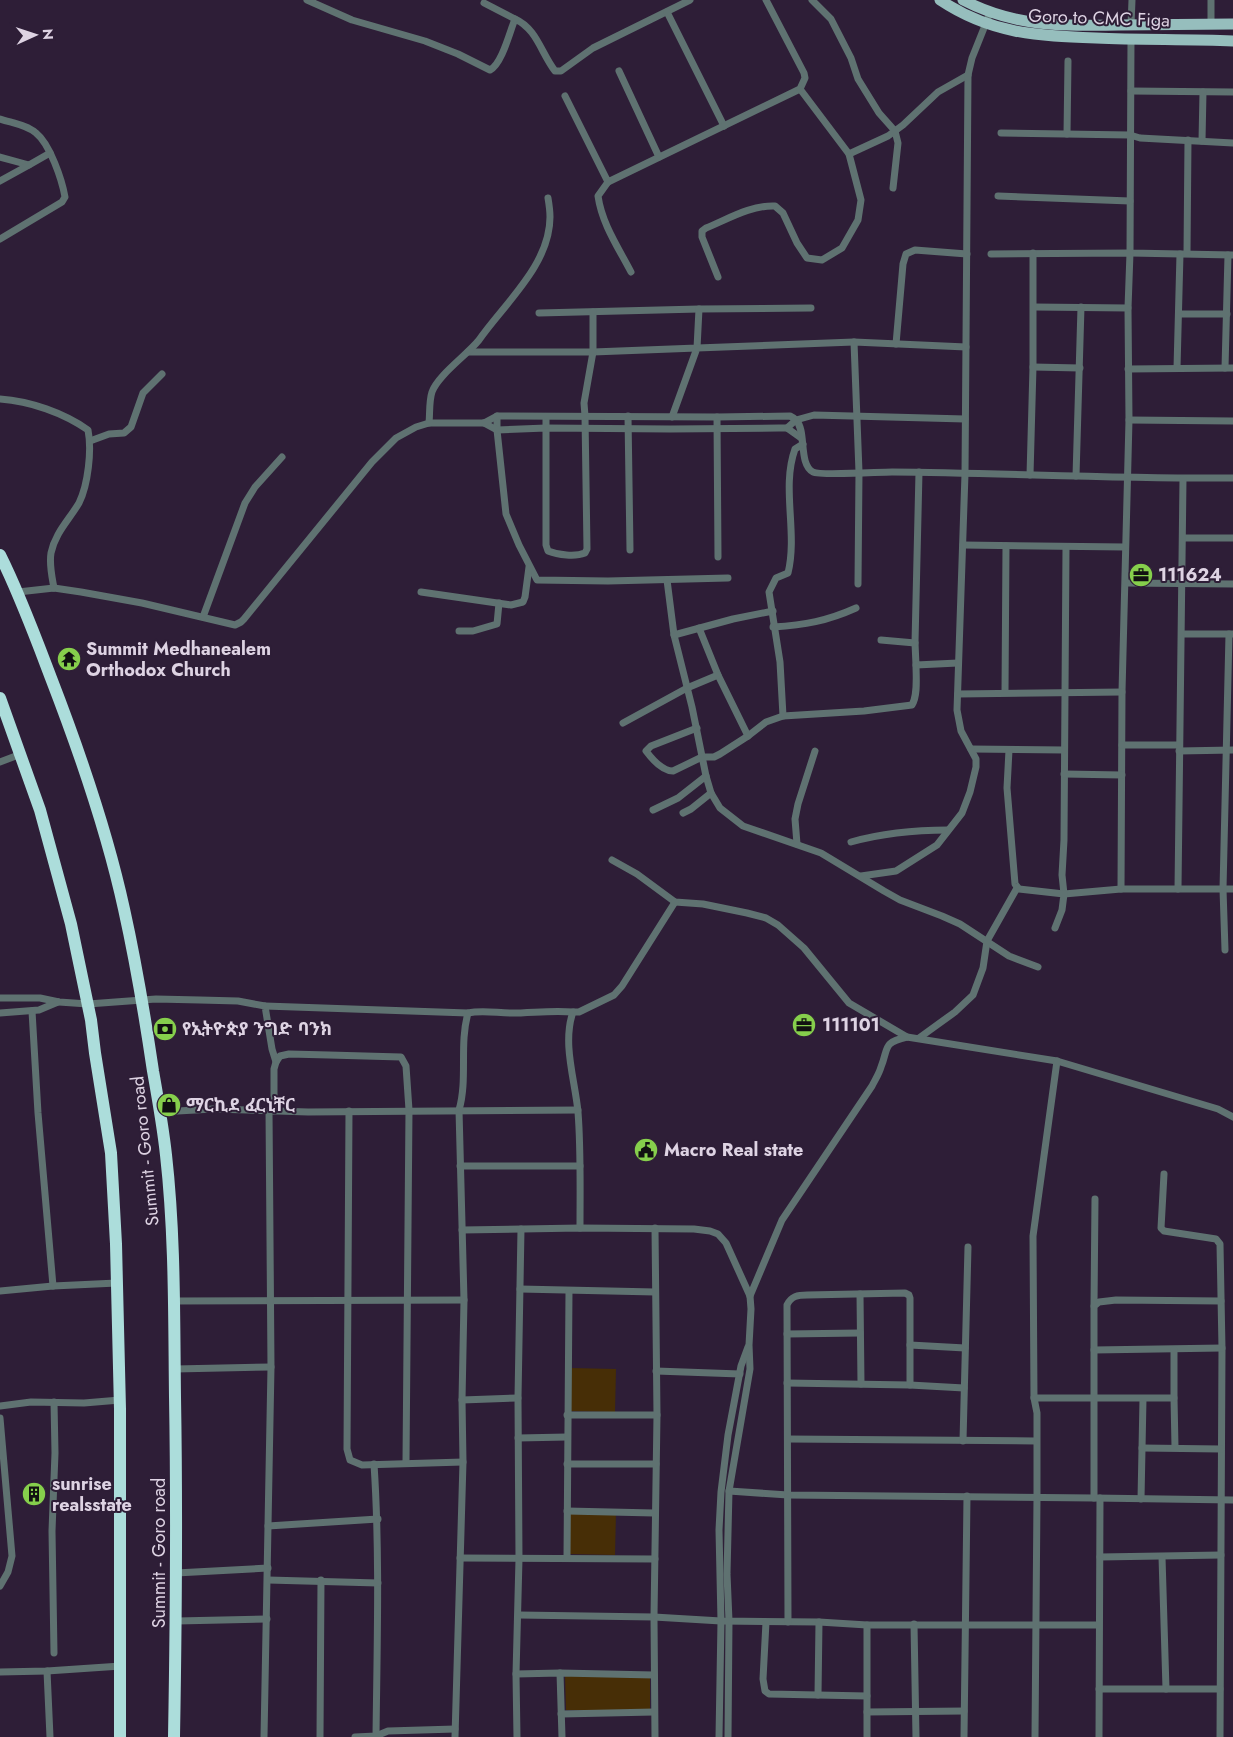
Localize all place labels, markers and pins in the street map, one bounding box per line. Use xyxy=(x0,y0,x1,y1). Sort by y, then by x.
office icon: 111624 xyxy=(1128,562,1154,588)
place label: 111624 xyxy=(1158,562,1222,588)
place label: Summit Medhanealem Orthodox Church xyxy=(86,636,271,683)
temple icon: Summit Medhanealem Orthodox Church xyxy=(56,646,82,672)
office icon: 111101 xyxy=(791,1012,817,1038)
place label: 111101 xyxy=(822,1012,880,1038)
bank icon: የኢትዮጵያ ንግድ ባንክ xyxy=(152,1016,178,1042)
place label: የኢትዮጵያ ንግድ ባንክ xyxy=(182,1016,332,1042)
shop icon: ማርኪደ ፈርኒቸር xyxy=(156,1092,182,1118)
place label: ማርኪደ ፈርኒቸር xyxy=(186,1092,295,1118)
public building icon: Macro Real state xyxy=(633,1137,659,1163)
place label: Macro Real state xyxy=(664,1137,803,1163)
place label: sunrise realsstate xyxy=(52,1471,132,1518)
building icon: sunrise realsstate xyxy=(21,1481,47,1507)

